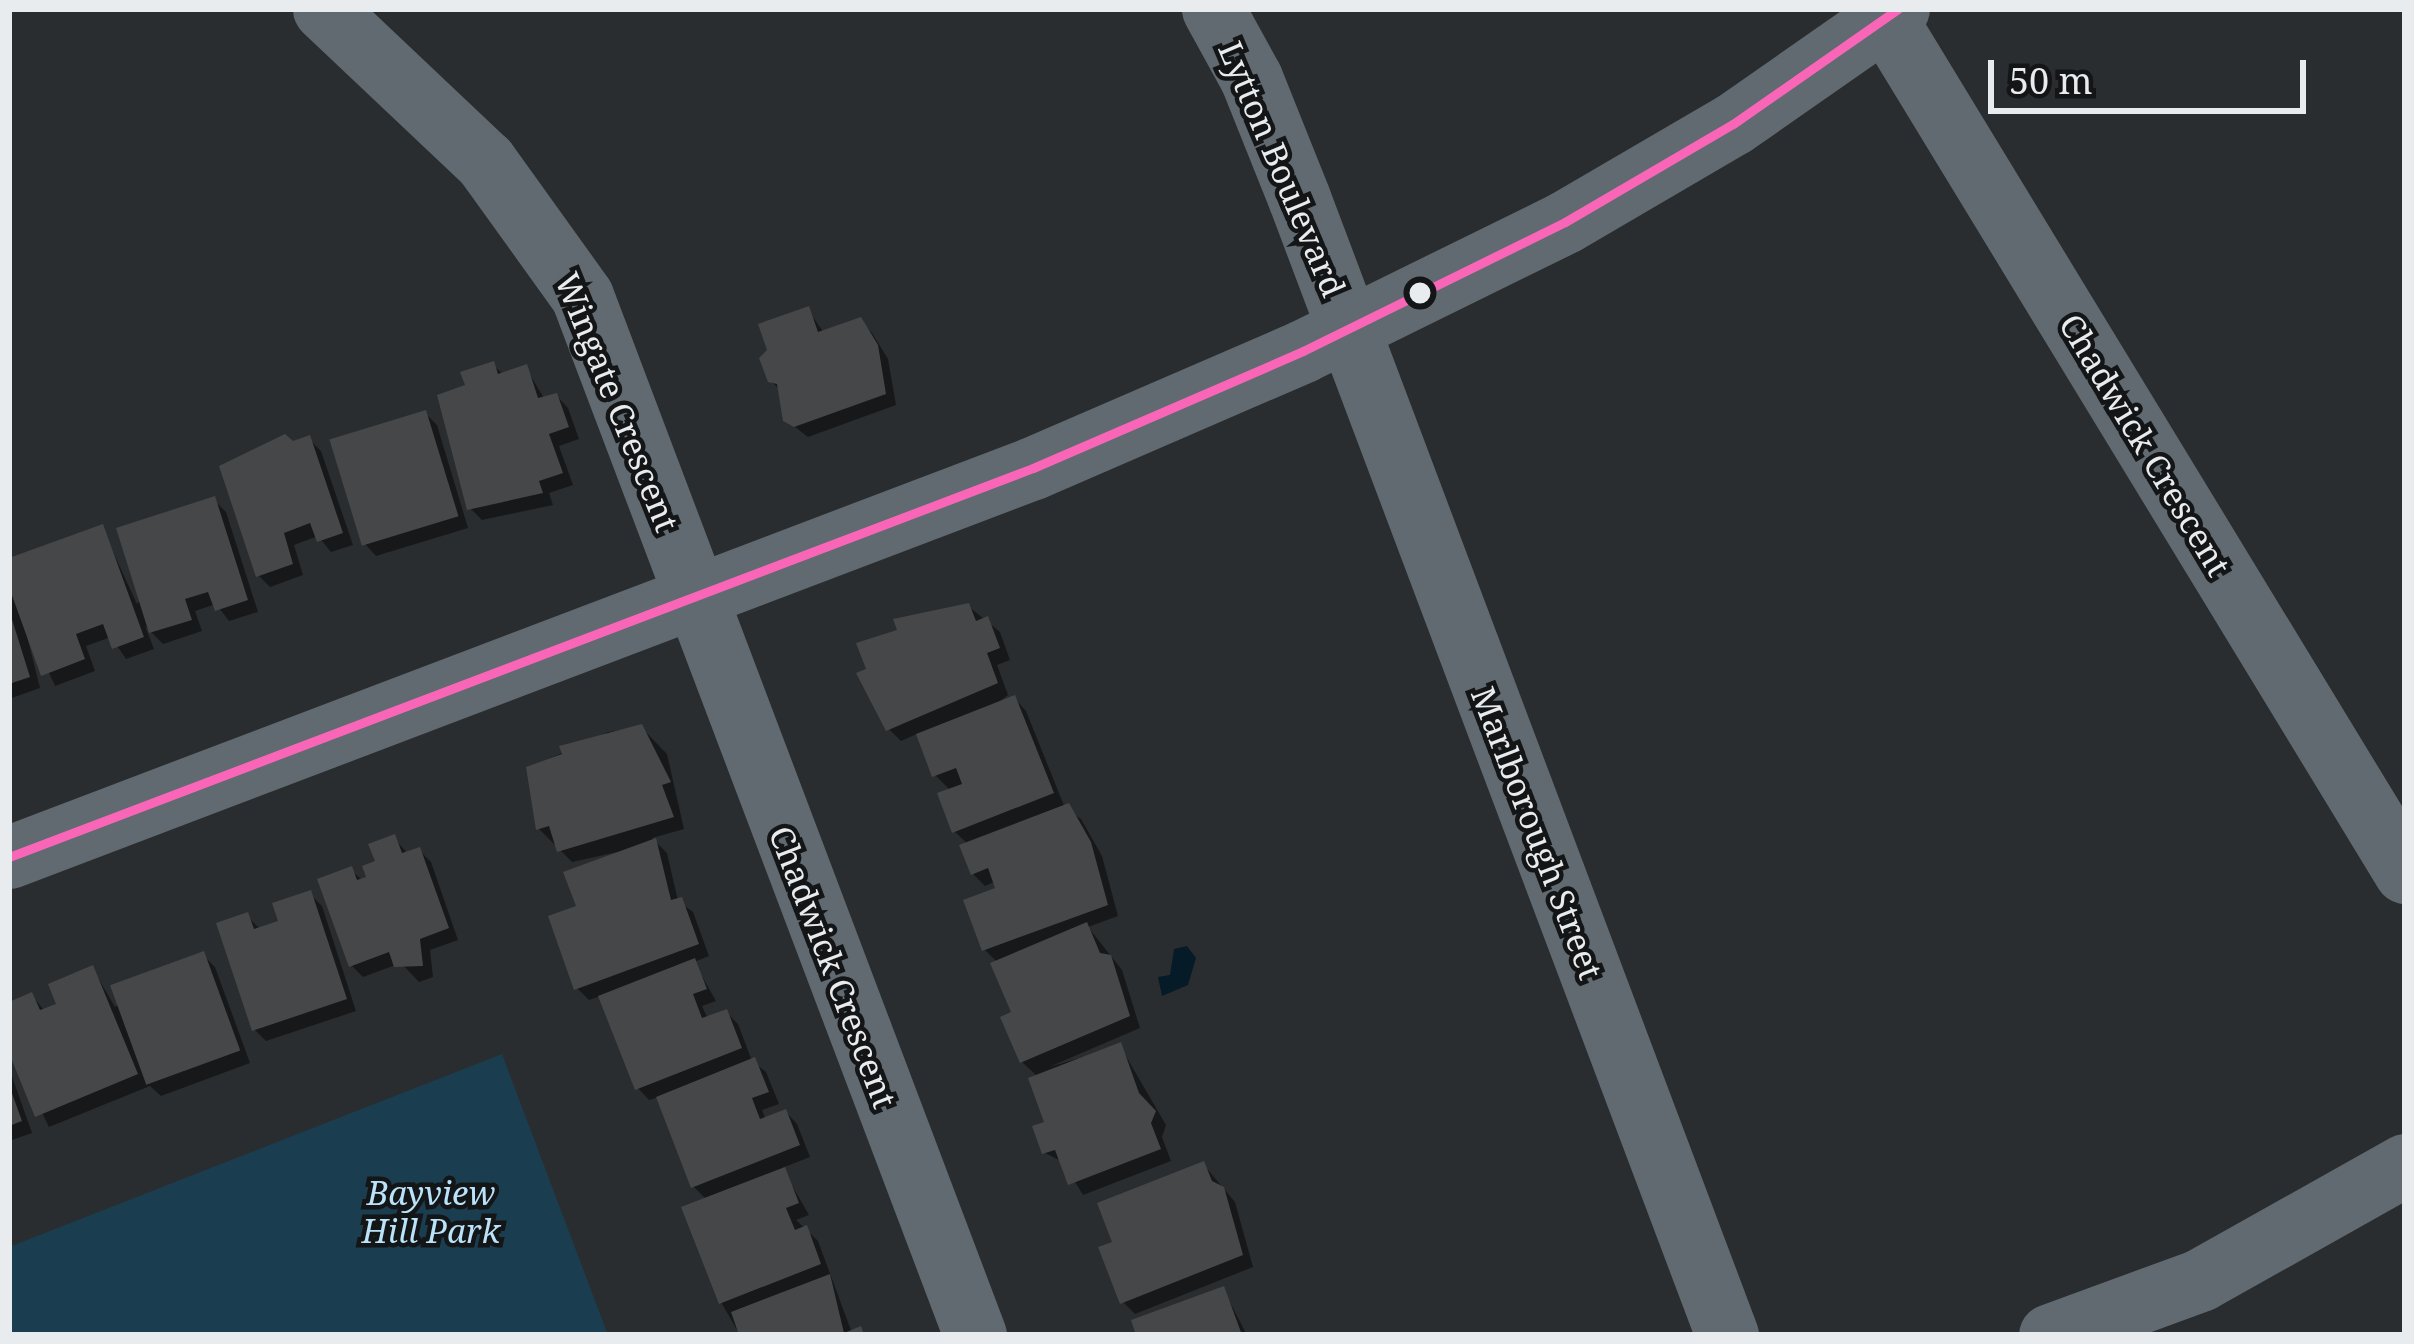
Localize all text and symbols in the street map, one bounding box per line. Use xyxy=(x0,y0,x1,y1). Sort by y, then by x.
street label: Lytton Boulevard xyxy=(1210,35,1354,303)
scale bar xyxy=(1994,36,2312,110)
text: 50 m xyxy=(2009,56,2093,105)
street label: Wingate Crescent xyxy=(547,267,687,537)
unlabelled marker xyxy=(1409,282,1431,304)
street label: Chadwick Crescent xyxy=(2051,307,2239,583)
street label: Marlborough Street xyxy=(1463,681,1611,985)
street label: Chadwick Crescent xyxy=(761,821,905,1113)
park label: Bayview Hill Park xyxy=(362,1173,500,1251)

